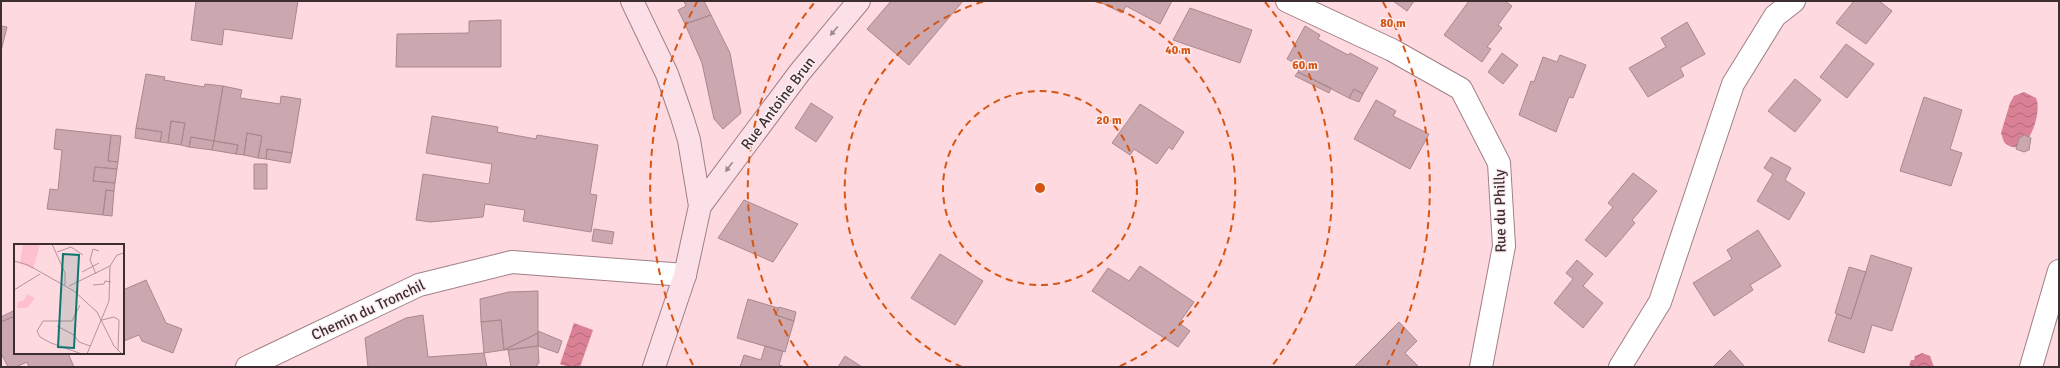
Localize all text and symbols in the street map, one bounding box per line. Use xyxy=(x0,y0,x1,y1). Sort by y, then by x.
text: 80 m xyxy=(1380,16,1406,31)
one-way arrow xyxy=(830,26,839,36)
text: 40 m xyxy=(1165,43,1191,58)
street label: Rue Antoine Brun xyxy=(737,53,819,153)
text: 60 m xyxy=(1292,58,1318,73)
text: 20 m xyxy=(1096,113,1122,128)
one-way arrow xyxy=(725,162,733,173)
street label: Rue du Philly xyxy=(1490,169,1510,253)
centre of rings xyxy=(1033,181,1047,195)
inset map xyxy=(14,244,124,354)
street label: Chemin du Tronchil xyxy=(308,276,428,344)

